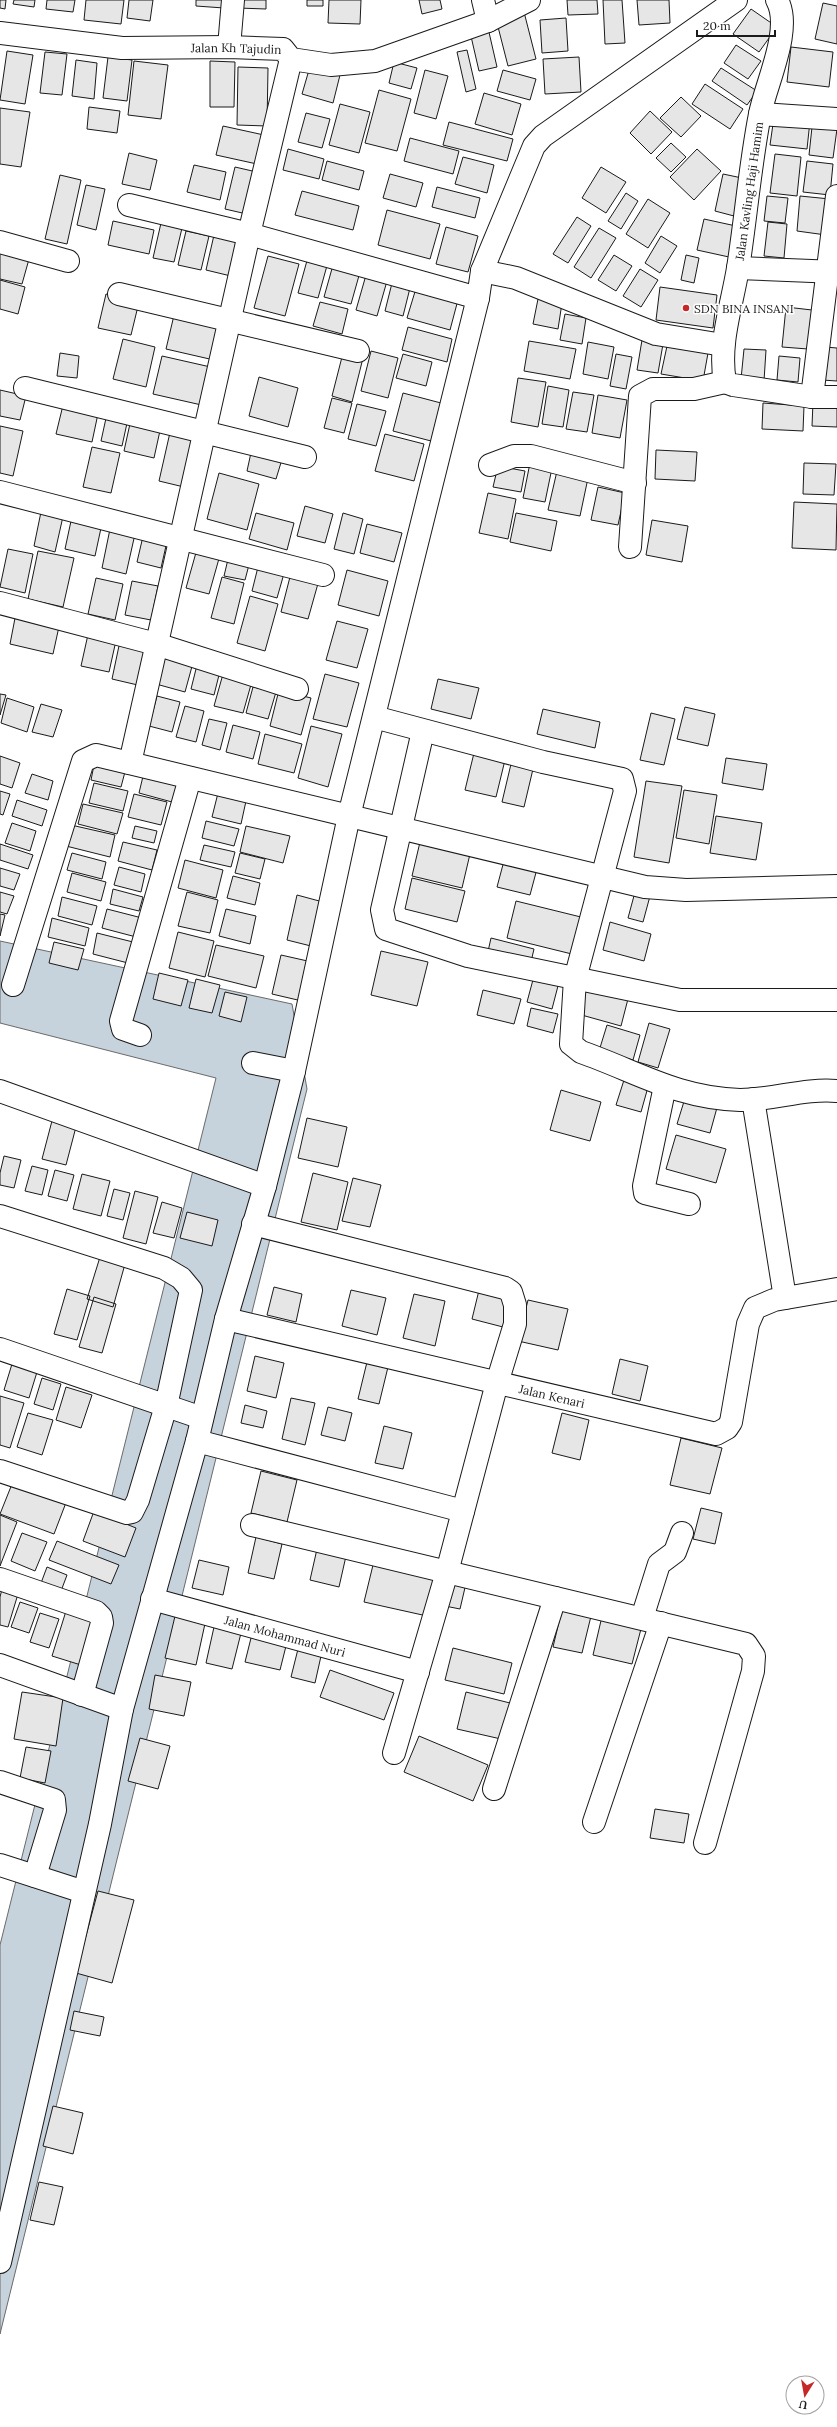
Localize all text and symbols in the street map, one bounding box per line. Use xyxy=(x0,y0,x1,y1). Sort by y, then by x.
scale bar xyxy=(697,12,775,38)
text: 20 m xyxy=(703,18,731,33)
street label: Jalan Kh Tajudin xyxy=(190,39,282,56)
street label: Jalan Kavling Haji Hamim xyxy=(732,120,766,262)
place label: SDN BINA INSANI xyxy=(694,301,794,316)
marker: SDN BINA INSANI xyxy=(681,303,691,313)
street label: Jalan Kenari xyxy=(517,1380,586,1411)
street label: Jalan Mohammad Nuri xyxy=(222,1612,347,1659)
north arrow xyxy=(785,2375,825,2415)
text: U xyxy=(797,2397,809,2412)

